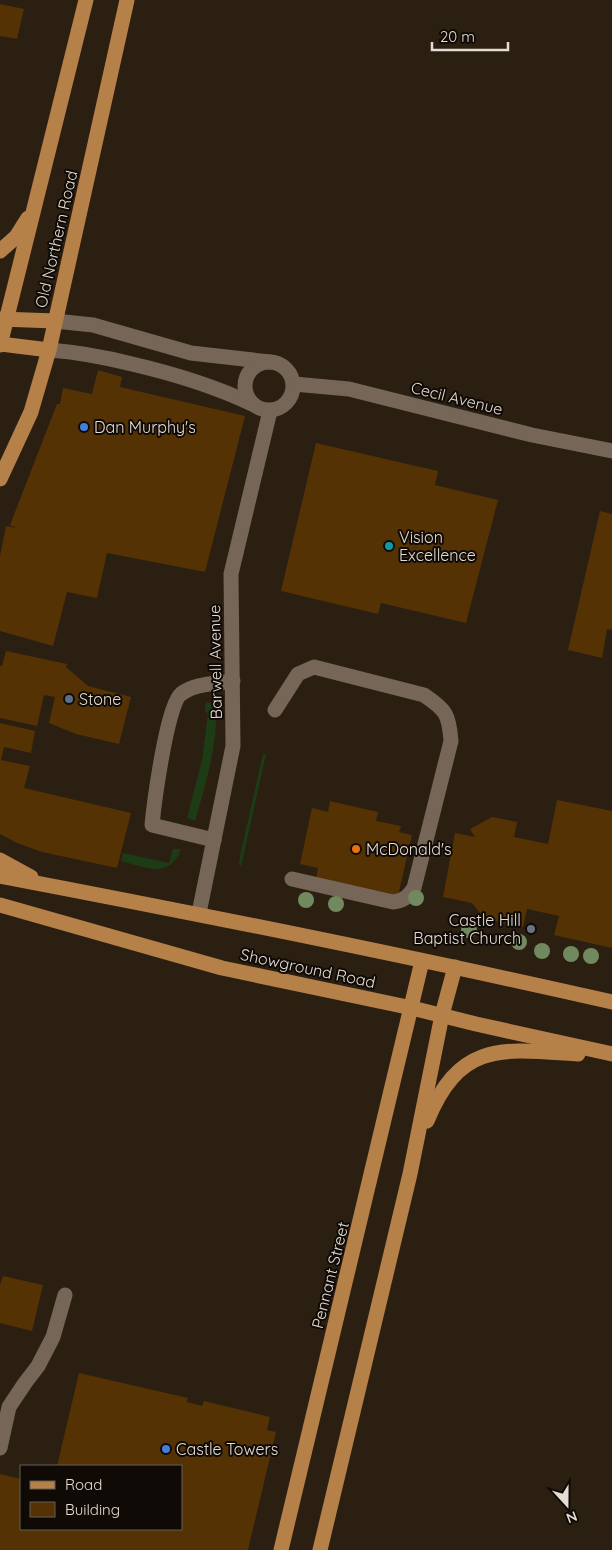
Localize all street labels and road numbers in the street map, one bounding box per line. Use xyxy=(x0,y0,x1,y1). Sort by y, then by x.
street label: Old Northern Road xyxy=(30,168,82,310)
street label: Cecil Avenue xyxy=(409,377,505,419)
street label: Barwell Avenue xyxy=(204,605,226,719)
street label: Showground Road xyxy=(239,944,377,992)
street label: Pennant Street xyxy=(307,1220,353,1330)

